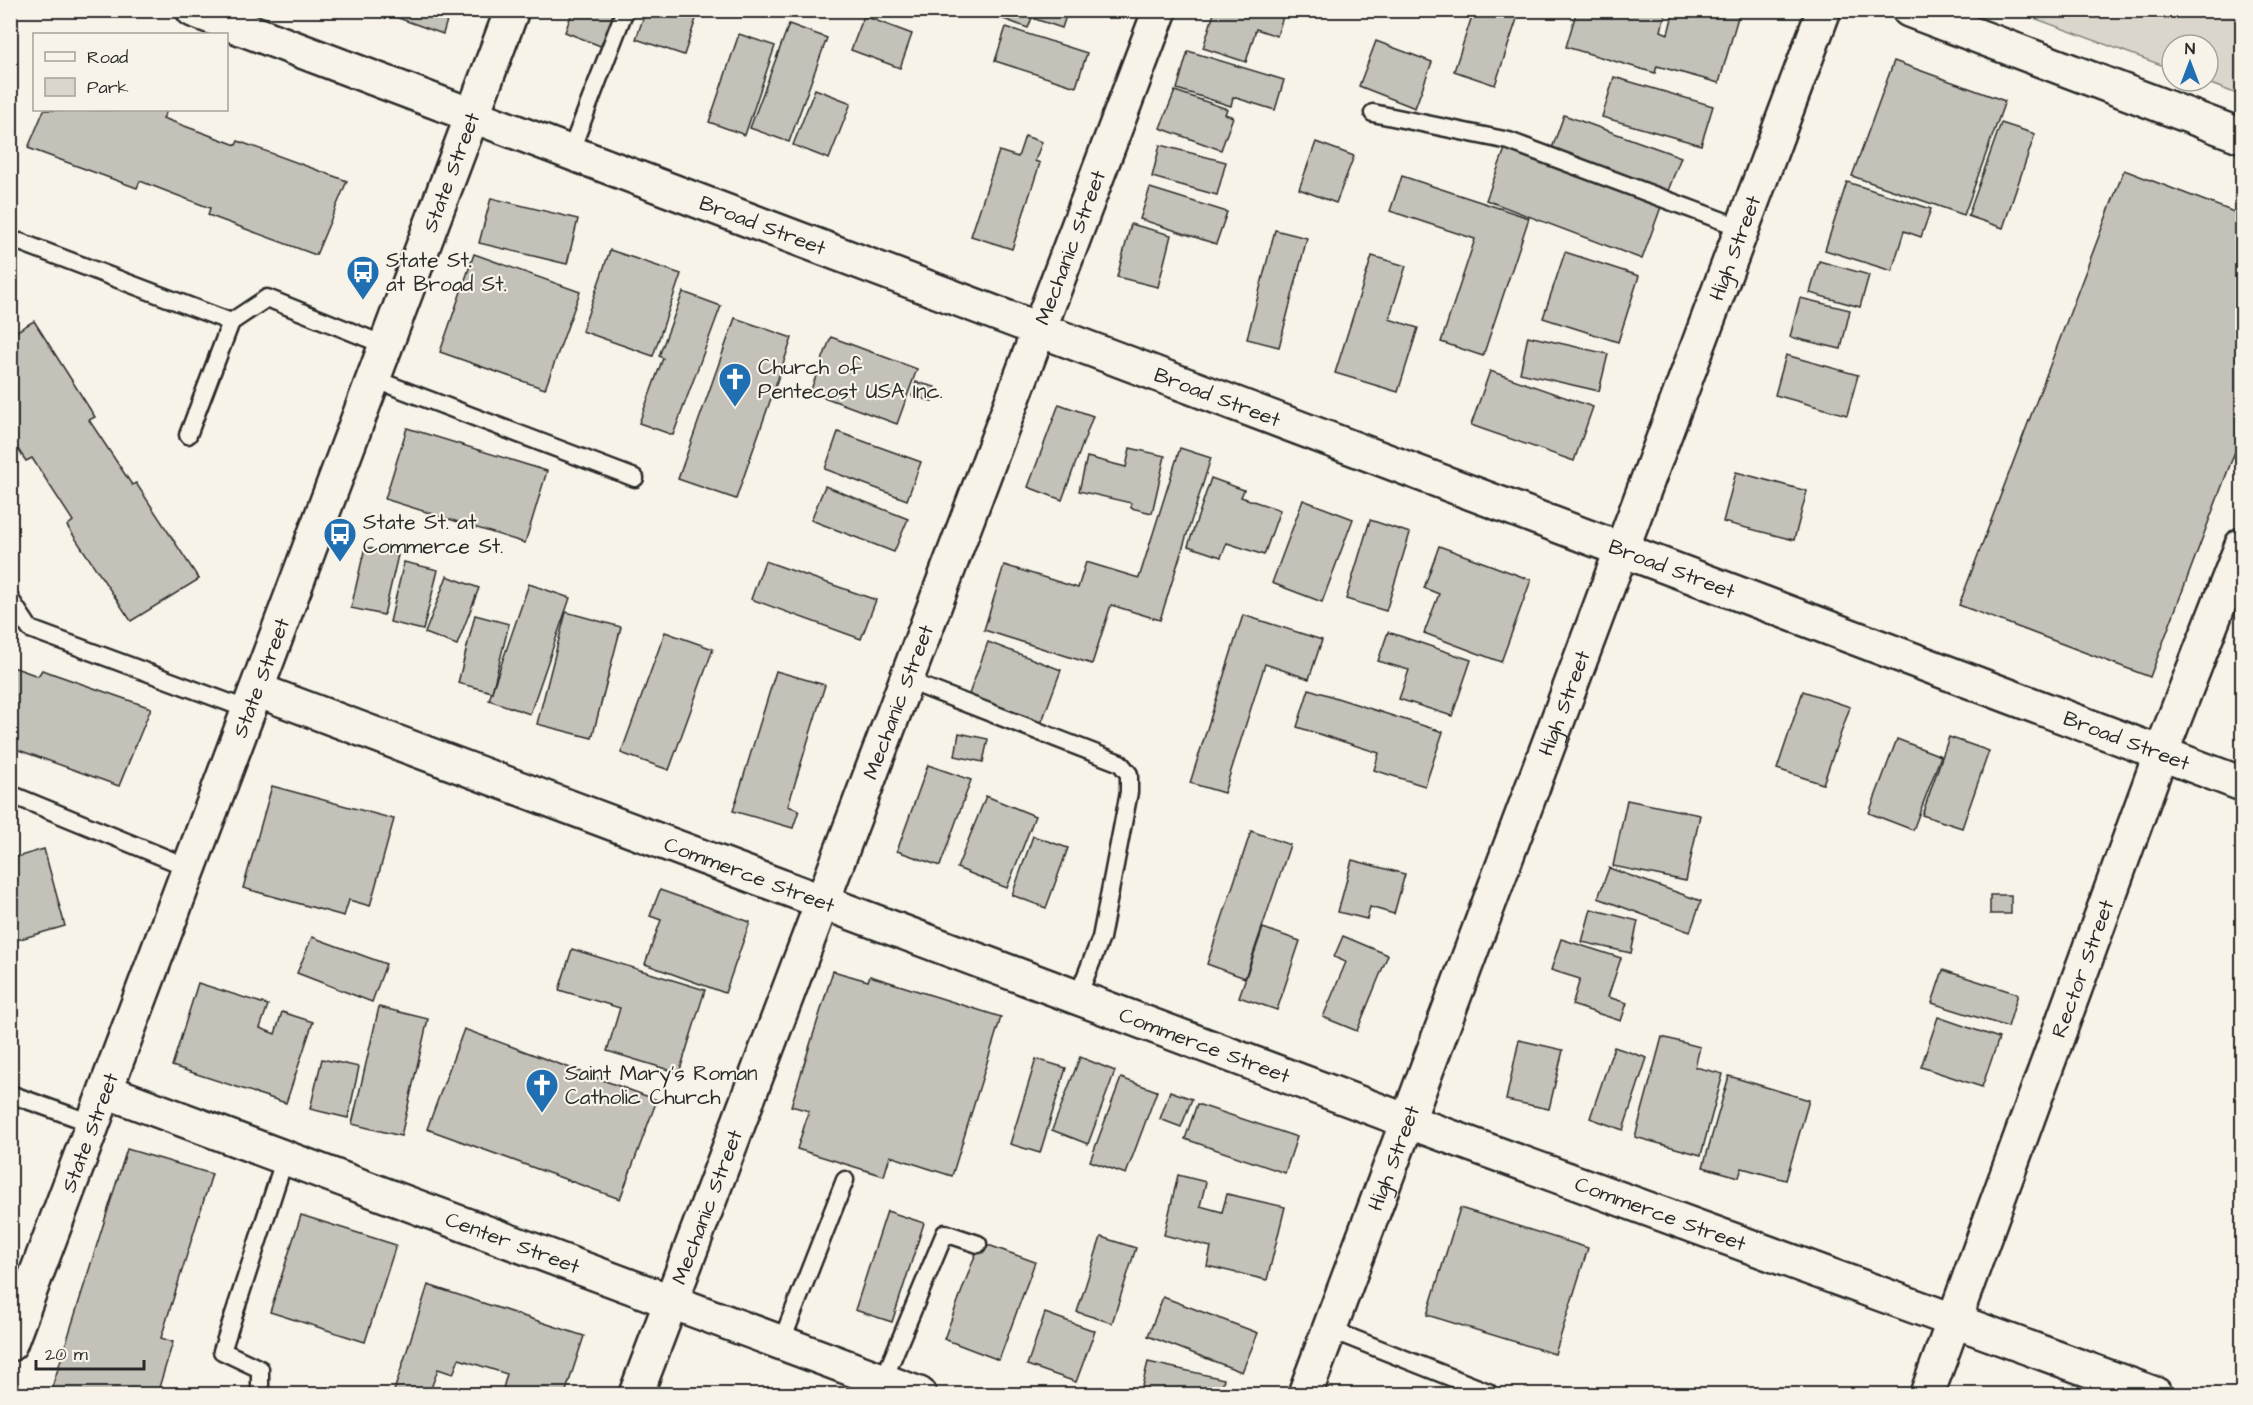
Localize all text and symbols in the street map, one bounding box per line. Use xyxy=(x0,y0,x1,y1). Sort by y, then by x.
legend xyxy=(33,33,228,111)
north arrow xyxy=(2160,33,2220,93)
text: N xyxy=(2185,38,2195,60)
text: Road xyxy=(87,45,128,70)
text: Park xyxy=(87,75,129,100)
street label: State Street xyxy=(415,108,487,236)
street label: Mechanic Street xyxy=(1028,165,1113,329)
street label: Broad Street xyxy=(695,188,831,262)
street label: High Street xyxy=(1702,191,1768,305)
place label: State St. at Broad St. xyxy=(386,246,507,299)
bus stop icon: State St. at Broad St. xyxy=(345,254,381,301)
place label: Church of Pentecost USA Inc. xyxy=(758,353,943,406)
street label: Broad Street xyxy=(1150,360,1285,434)
church icon: Church of Pentecost USA Inc. xyxy=(717,361,753,408)
place label: State St. at Commerce St. xyxy=(363,508,503,561)
bus stop icon: State St. at Commerce St. xyxy=(322,516,358,563)
street label: Broad Street xyxy=(1605,532,1740,606)
street label: State Street xyxy=(225,613,297,742)
street label: Mechanic Street xyxy=(856,620,941,783)
street label: High Street xyxy=(1531,646,1597,760)
street label: Broad Street xyxy=(2059,703,2194,778)
street label: Commerce Street xyxy=(660,829,840,920)
street label: Rector Street xyxy=(2044,895,2121,1041)
street label: Commerce Street xyxy=(1115,1000,1295,1091)
place label: Saint Mary's Roman Catholic Church xyxy=(565,1059,758,1112)
church icon: Saint Mary's Roman Catholic Church xyxy=(524,1067,560,1114)
street label: State Street xyxy=(54,1068,126,1196)
street label: High Street xyxy=(1361,1101,1427,1215)
street label: Mechanic Street xyxy=(664,1125,749,1288)
street label: Commerce Street xyxy=(1571,1169,1751,1258)
street label: Center Street xyxy=(441,1204,584,1281)
scale bar xyxy=(36,1333,144,1371)
text: 20 m xyxy=(45,1342,88,1367)

